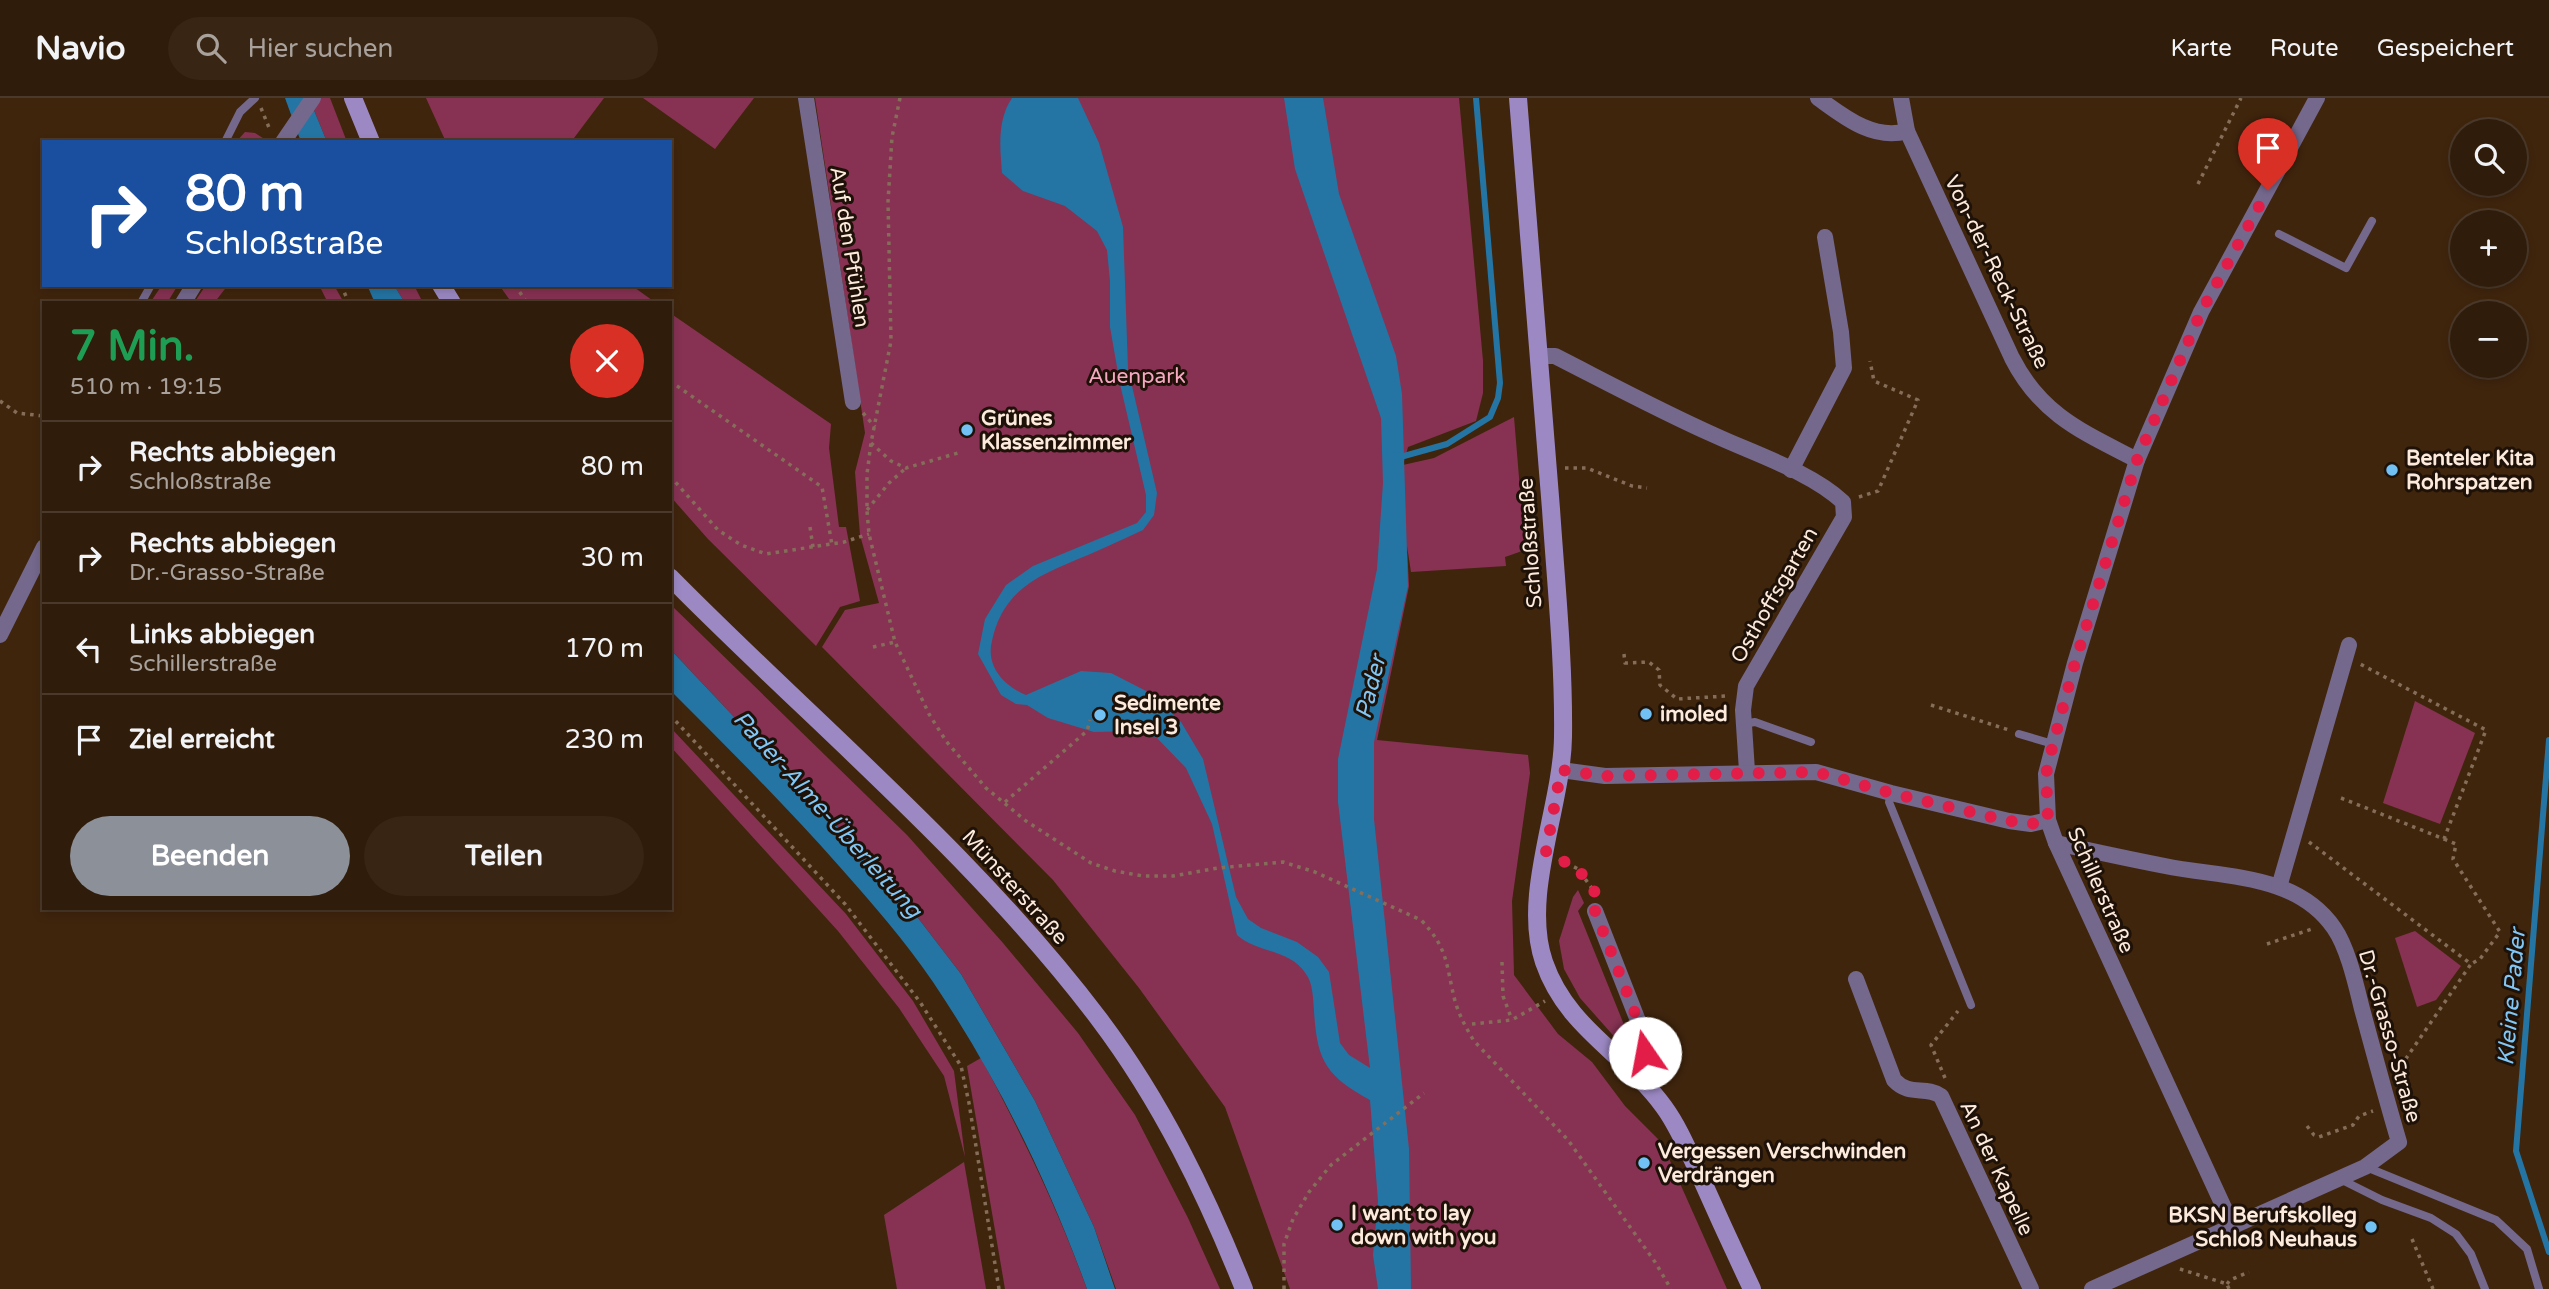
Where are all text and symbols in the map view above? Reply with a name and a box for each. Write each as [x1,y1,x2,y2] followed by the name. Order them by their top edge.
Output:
[168,17,658,80] search box
[35,29,126,68] text: Navio
[192,29,230,67] icon: search
[248,33,393,64] text: Hier suchen
[2170,34,2232,63] text: Karte
[2270,34,2339,63] text: Route
[2377,34,2514,63] text: Gespeichert
[2238,118,2298,190] pin
[2450,119,2527,378] map controls
[2450,119,2527,196] button: search
[2249,129,2287,167] icon: arrive
[185,165,304,224] text: 80 m
[824,165,875,329] street label: Auf den Pfühlen
[70,168,161,259] icon: right
[1939,171,2054,373] street label: Von-der-Reck-Straße
[2450,210,2527,287] button: +
[185,225,383,263] text: Schloßstraße
[2450,301,2527,378] button: −
[70,321,194,372] text: 7 Min.
[570,324,644,398] button: close
[1088,364,1186,389] park label: Auenpark
[70,373,222,401] text: 510 m · 19:15
[981,406,1132,455] place label: Grünes Klassenzimmer
[959,422,975,438] marker: Grünes Klassenzimmer
[129,437,336,468] text: Rechts abbiegen
[2406,446,2534,495] place label: Benteler Kita Rohrspatzen
[70,448,108,486] icon: right
[581,451,644,482] text: 80 m
[2384,462,2400,478] marker: Benteler Kita Rohrspatzen
[129,468,272,496] text: Schloßstraße
[1513,477,1548,609] street label: Schloßstraße
[1726,523,1823,667] street label: Osthoffsgarten
[129,528,336,559] text: Rechts abbiegen
[70,539,108,577] icon: right
[581,542,644,573] text: 30 m
[129,559,325,587] text: Dr.-Grasso-Straße
[129,619,315,650] text: Links abbiegen
[70,630,108,668] icon: left
[564,633,644,664] text: 170 m
[129,650,277,678] text: Schillerstraße
[1350,650,1393,722] water label: Pader
[1114,691,1221,740] place label: Sedimente Insel 3
[1660,702,1728,727] place label: imoled
[727,705,929,925] water label: Pader-Alme-Überleitung
[1638,706,1654,722] marker: imoled
[1092,707,1108,723] marker: Sedimente Insel 3
[70,721,108,759] icon: arrive
[129,724,275,755] text: Ziel erreicht
[564,724,644,755] text: 230 m
[70,816,350,896] button: Beenden
[364,816,644,896] button: Teilen
[2062,823,2139,957] street label: Schillerstraße
[957,825,1073,950] street label: Münsterstraße
[2492,924,2532,1067] water label: Kleine Pader
[2353,947,2426,1126] street label: Dr.-Grasso-Straße
[1608,1016,1682,1090] position arrow
[1954,1097,2039,1240] street label: An der Kapelle
[1658,1139,1906,1188] place label: Vergessen Verschwinden Verdrängen
[1636,1155,1652,1171] marker: Vergessen Verschwinden Verdrängen
[1351,1201,1497,1250] place label: I want to lay down with you
[2168,1203,2357,1252] place label: BKSN Berufskolleg Schloß Neuhaus
[1329,1217,1345,1233] marker: I want to lay down with you
[2363,1219,2379,1235] marker: BKSN Berufskolleg Schloß Neuhaus

